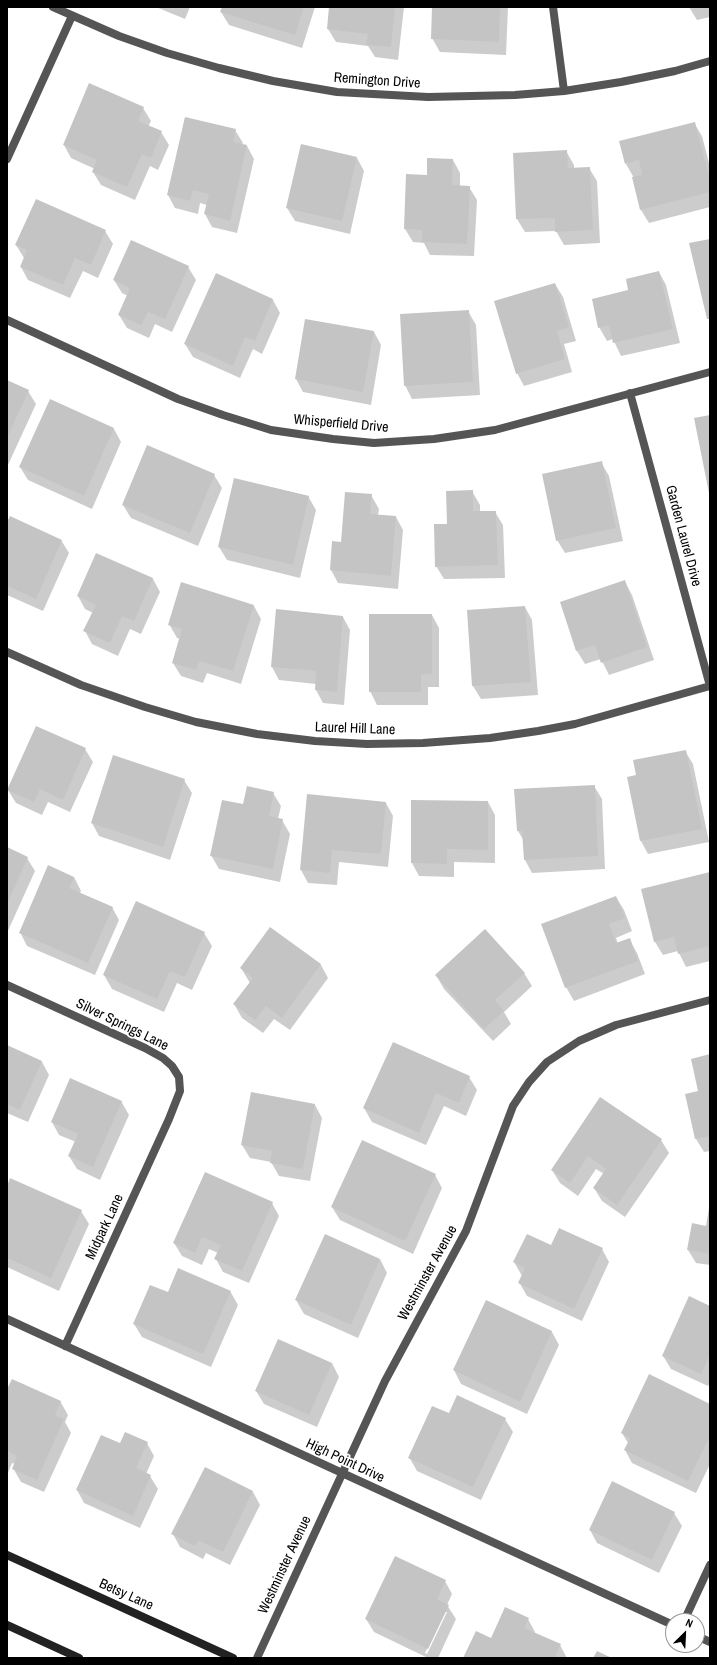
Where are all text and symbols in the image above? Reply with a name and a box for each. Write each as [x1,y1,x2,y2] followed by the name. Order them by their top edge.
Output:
[333,70,421,92] street label: Remington Drive
[293,411,389,437] street label: Whisperfield Drive
[661,484,705,588] street label: Garden Laurel Drive
[315,719,395,739] street label: Laurel Hill Lane
[73,995,171,1055] street label: Silver Springs Lane
[83,1192,127,1262] street label: Midpark Lane
[395,1223,461,1323] street label: Westminster Avenue
[303,1435,387,1487] street label: High Point Drive
[255,1513,315,1617] street label: Westminster Avenue
[96,1576,156,1614] street label: Betsy Lane
[665,1613,705,1653] north arrow
[684,1615,695,1631] text: N

